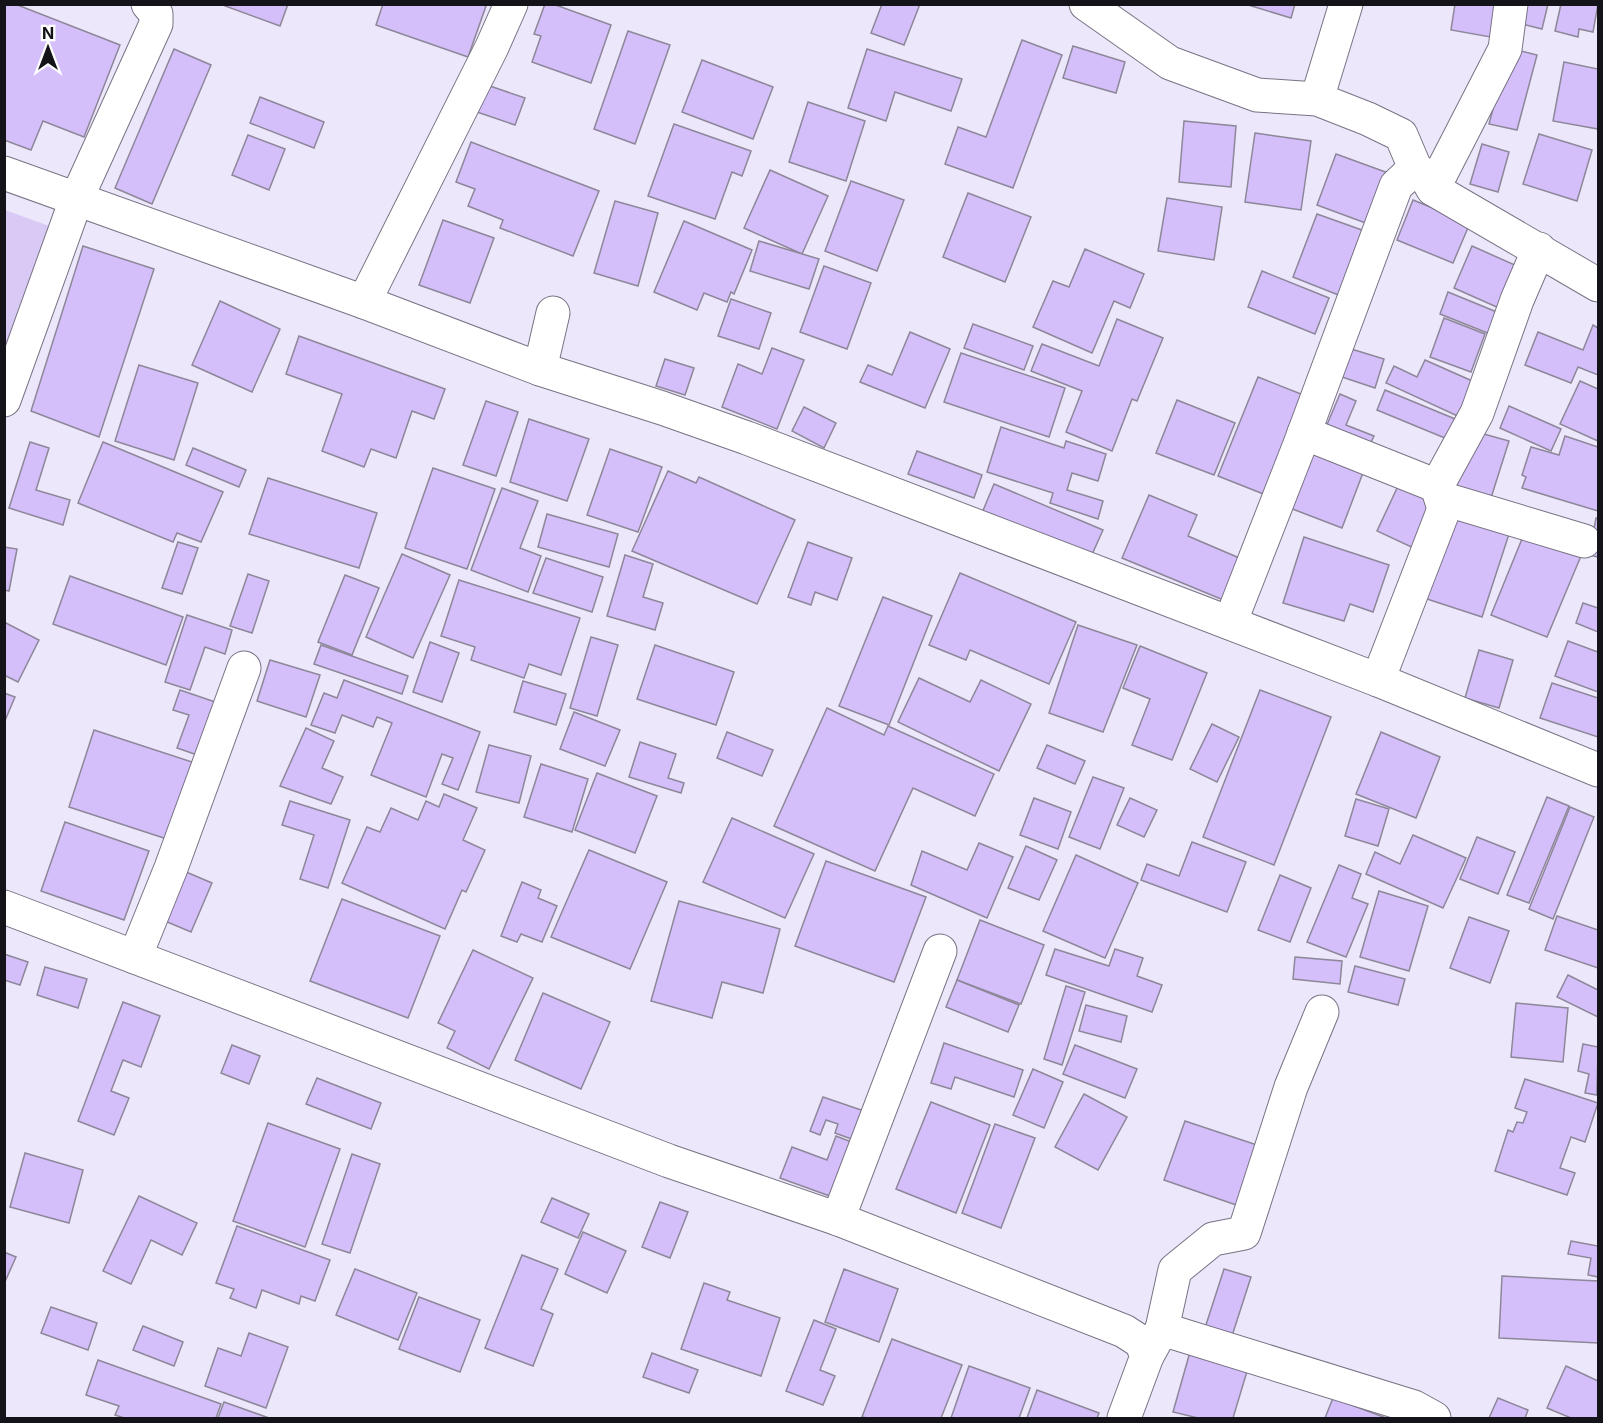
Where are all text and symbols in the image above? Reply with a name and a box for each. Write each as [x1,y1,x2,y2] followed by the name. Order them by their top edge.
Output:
[18,18,78,78] north arrow
[42,23,54,43] text: N

